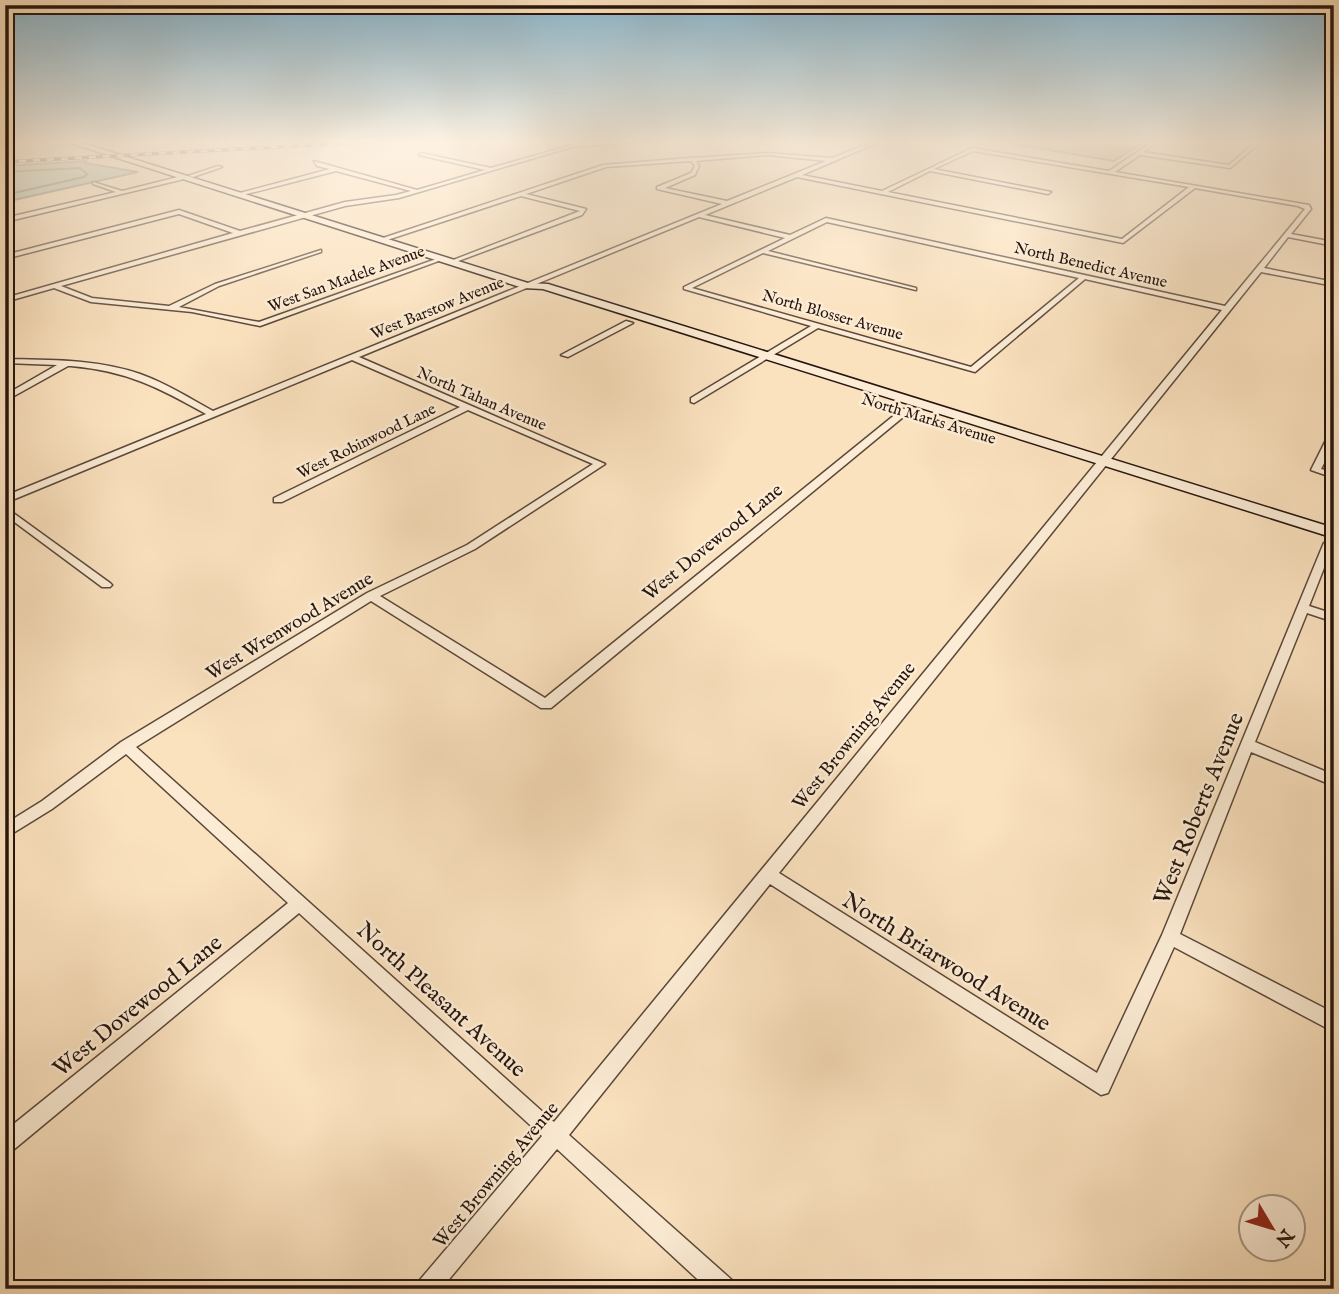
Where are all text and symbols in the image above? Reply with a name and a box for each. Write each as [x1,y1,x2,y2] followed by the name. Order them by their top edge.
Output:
[1012,239,1169,293] street label: North Benedict Avenue
[266,242,428,318] street label: West San Madele Avenue
[368,273,507,345] street label: West Barstow Avenue
[760,286,905,346] street label: North Blosser Avenue
[413,363,549,436] street label: North Tahan Avenue
[859,390,998,450] street label: North Marks Avenue
[294,399,440,484] street label: West Robinwood Lane
[638,479,788,606] street label: West Dovewood Lane
[202,567,378,686] street label: West Wrenwood Avenue
[788,657,922,815] street label: West Browning Avenue
[1148,708,1251,909] street label: West Roberts Avenue
[836,886,1056,1038] street label: North Briarwood Avenue
[350,916,532,1084] street label: North Pleasant Avenue
[47,929,229,1083] street label: West Dovewood Lane
[428,1097,565,1253] street label: West Browning Avenue
[1238,1192,1308,1262] north arrow
[1269,1223,1299,1252] text: N

